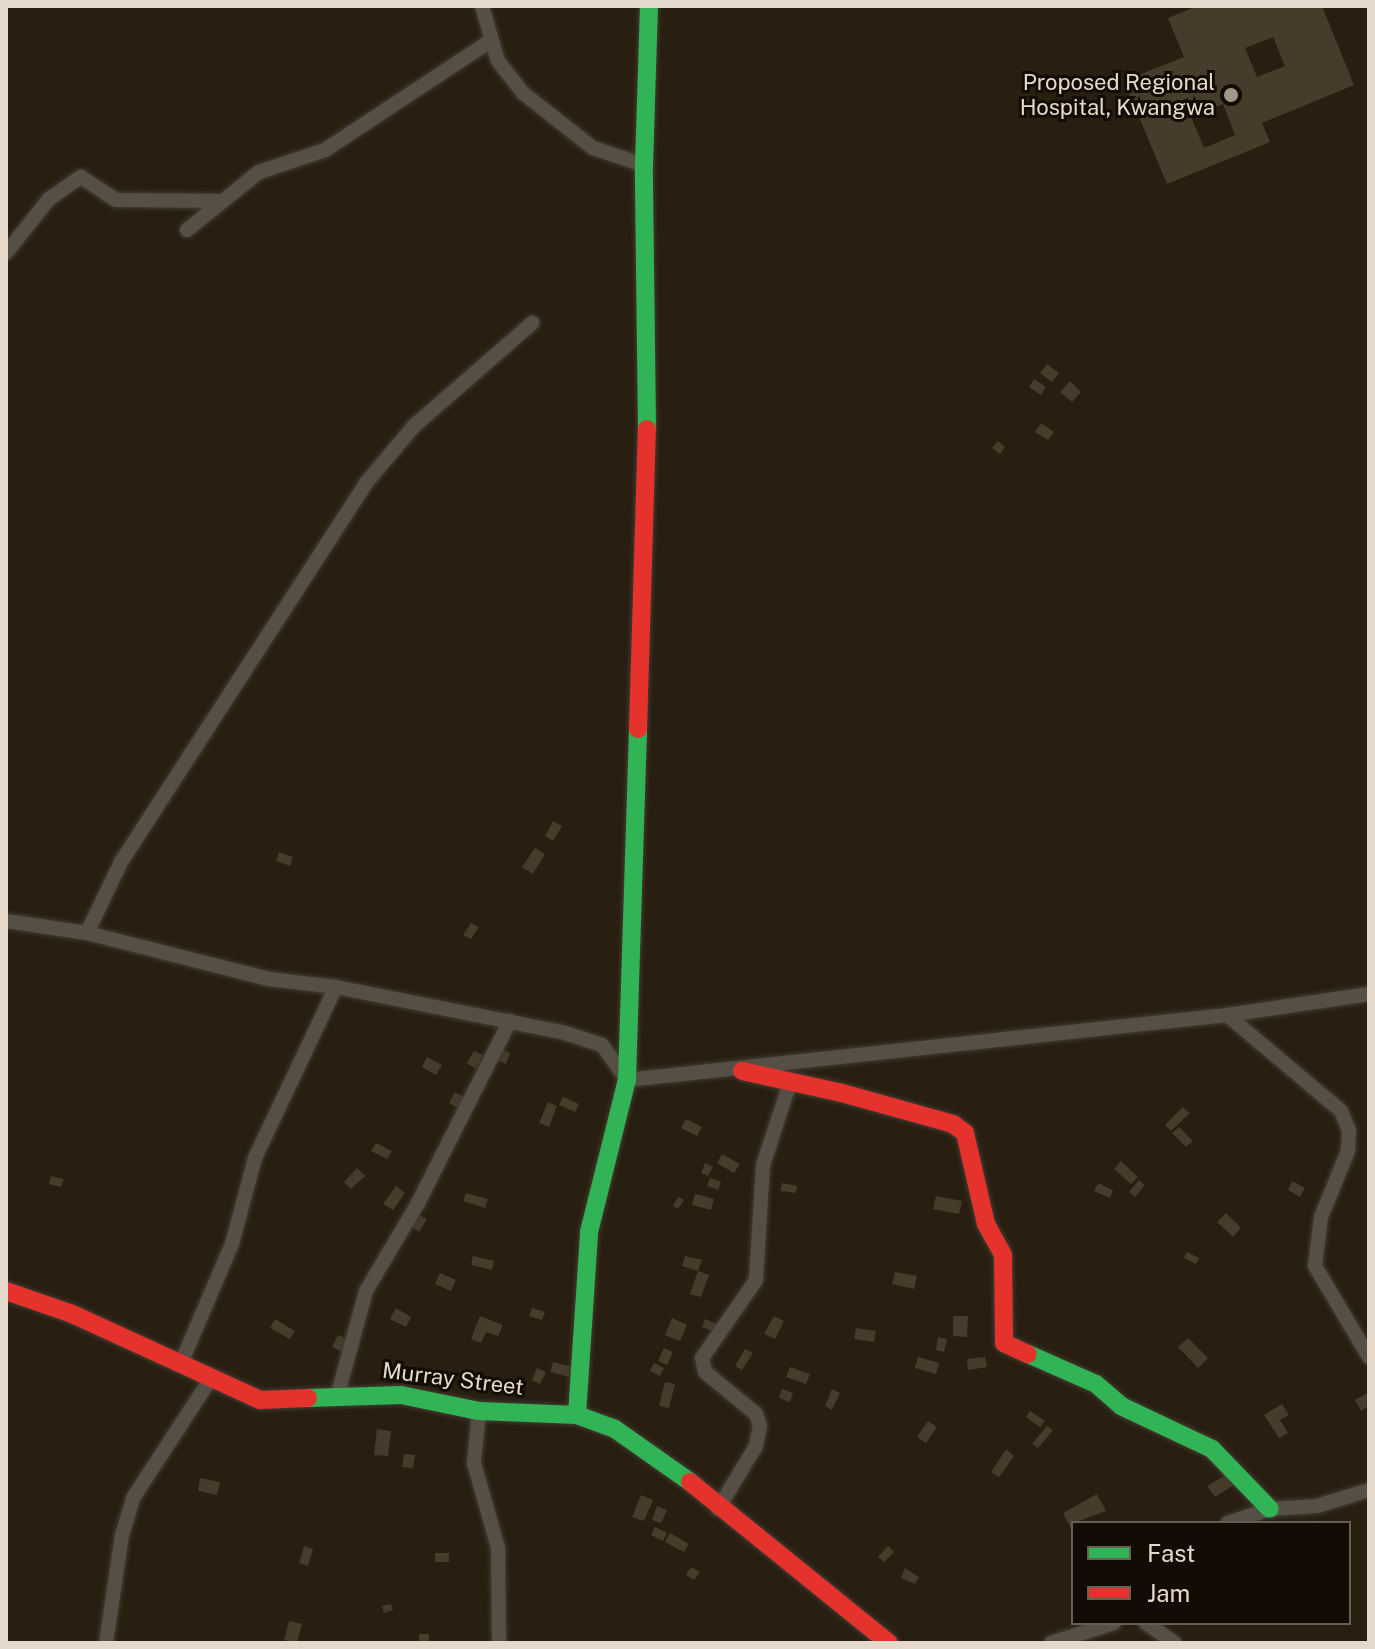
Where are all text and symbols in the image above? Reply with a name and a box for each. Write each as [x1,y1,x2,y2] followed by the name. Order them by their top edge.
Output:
[1020,69,1215,120] place label: Proposed Regional Hospital, Kwangwa
[1222,86,1240,104] marker: Proposed Regional Hospital, Kwangwa
[381,1357,525,1401] street label: Murray Street
[1071,1521,1351,1625] legend
[1147,1539,1195,1567] text: Fast
[1147,1579,1190,1607] text: Jam

